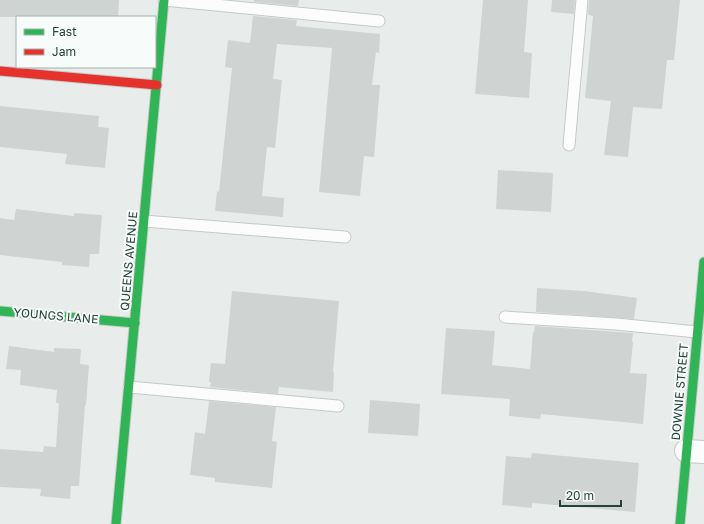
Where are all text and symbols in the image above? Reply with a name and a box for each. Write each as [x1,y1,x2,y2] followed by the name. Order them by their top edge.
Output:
[16,16,156,68] legend
[52,24,77,39] text: Fast
[52,44,76,59] text: Jam
[117,211,140,311] street label: QUEENS AVENUE
[13,304,99,327] street label: YOUNGS LANE
[668,342,691,441] street label: DOWNIE STREET
[560,482,621,508] scale bar
[566,488,594,503] text: 20 m

